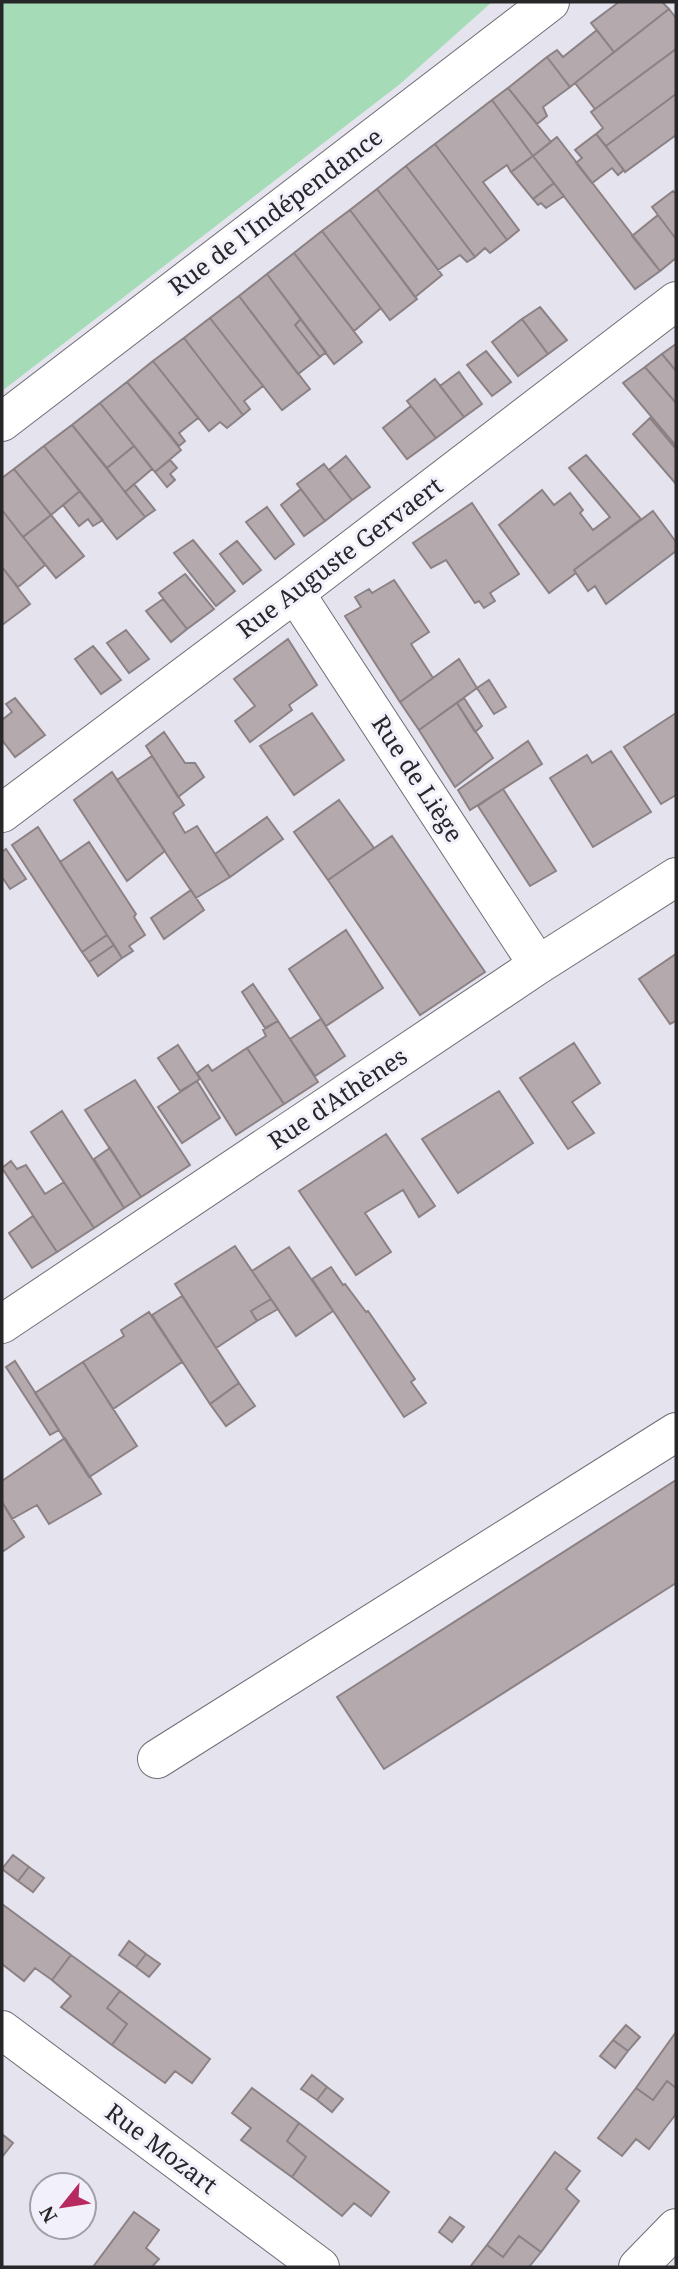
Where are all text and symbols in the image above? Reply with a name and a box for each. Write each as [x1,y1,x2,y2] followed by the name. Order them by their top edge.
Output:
[161,119,389,302] street label: Rue de l'Indépendance
[230,469,449,645] street label: Rue Auguste Gervaert
[365,708,472,848] street label: Rue de Liège
[261,1039,413,1156] street label: Rue d'Athènes
[99,2095,225,2201] street label: Rue Mozart
[28,2171,98,2241] north arrow
[33,2201,63,2227] text: N

